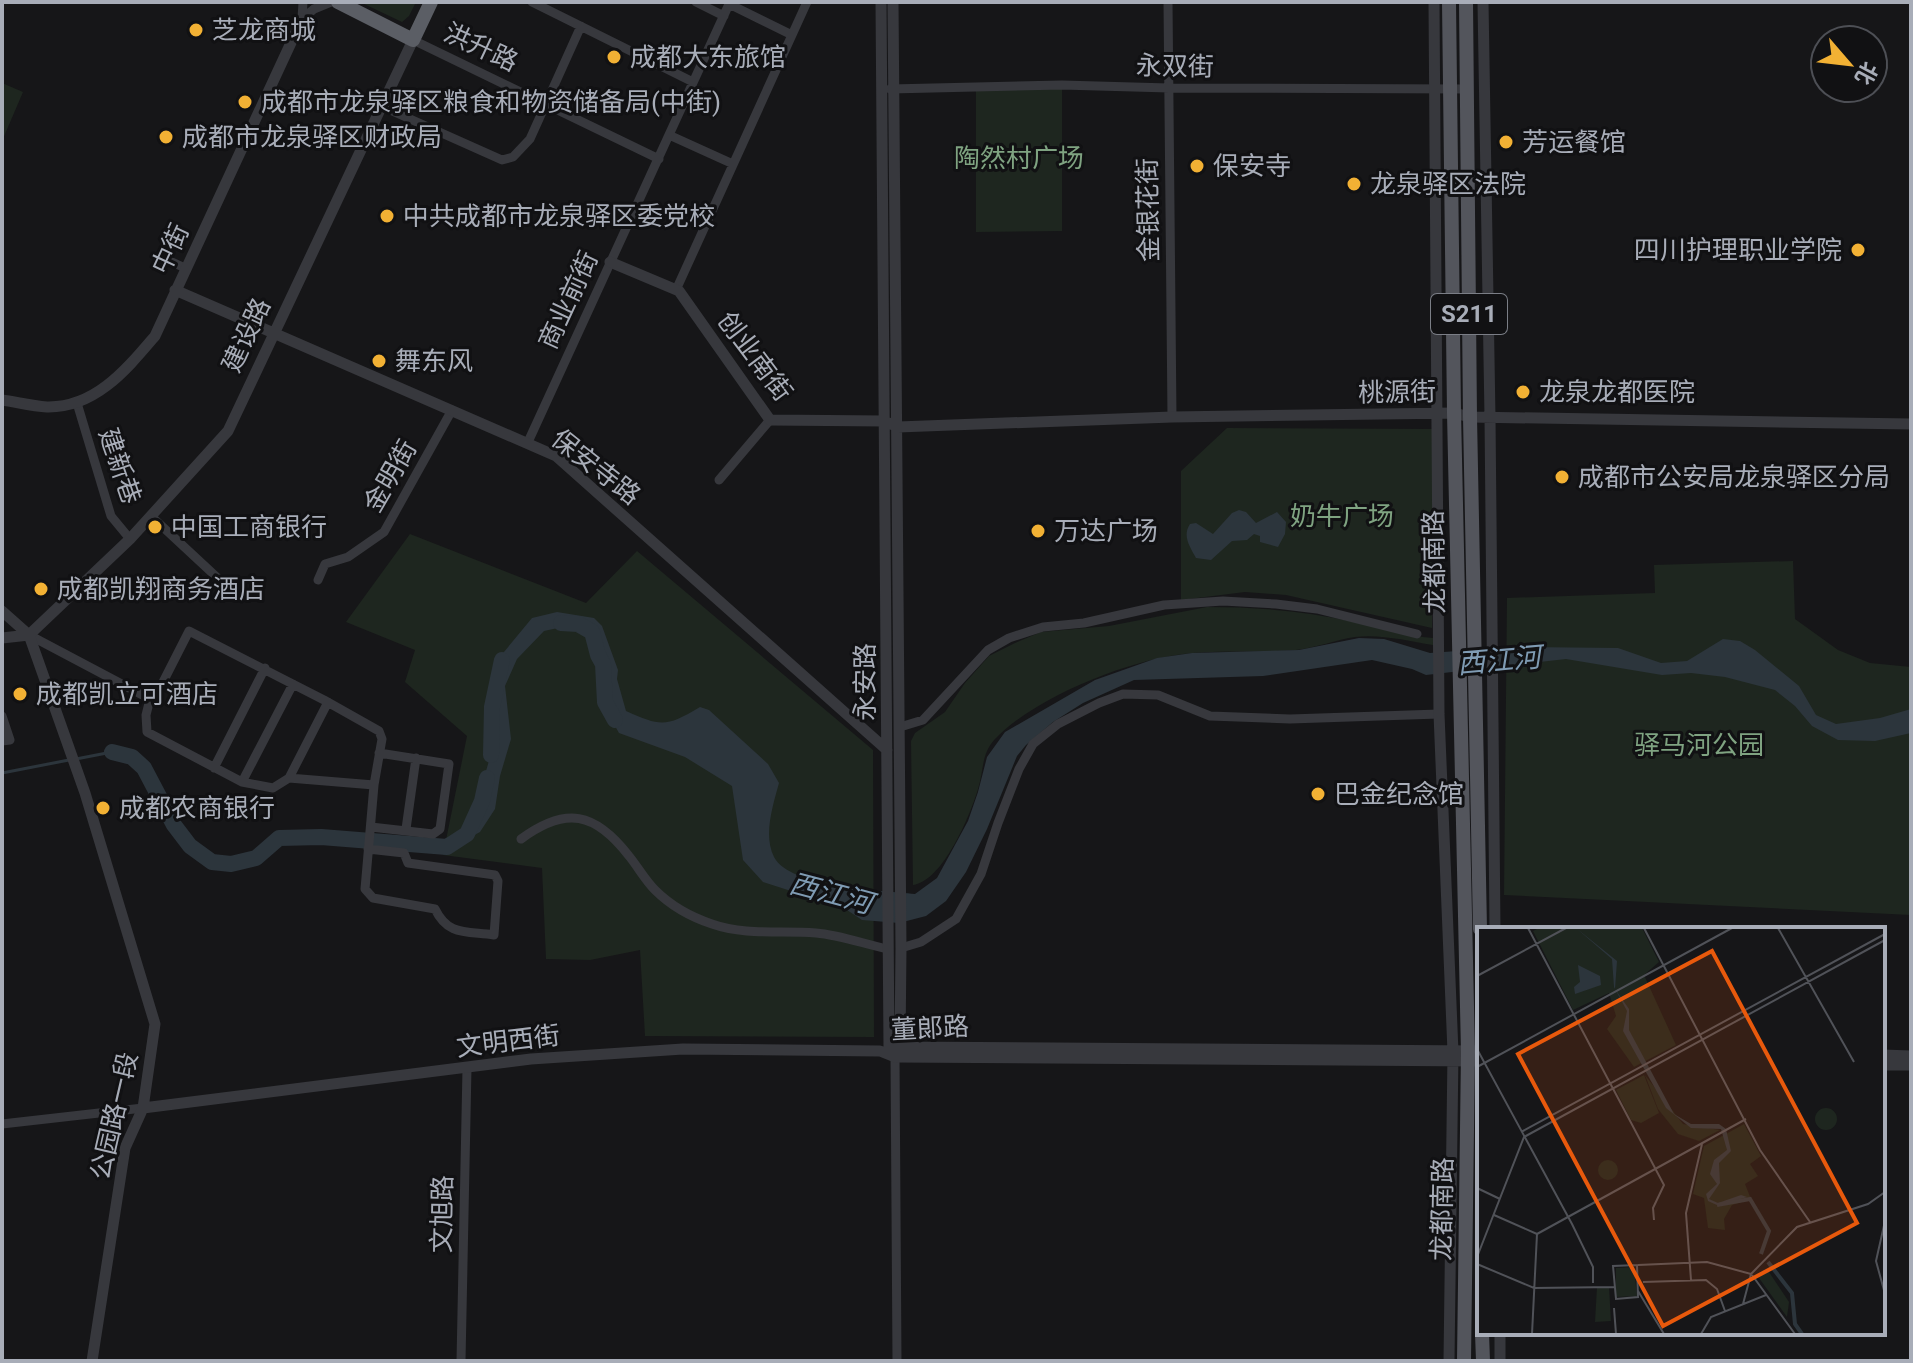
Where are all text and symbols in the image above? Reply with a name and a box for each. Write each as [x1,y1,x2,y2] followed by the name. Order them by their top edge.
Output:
[212,15,316,45] place label: 芝龙商城
[439,17,523,77] street label: 洪升路
[187,21,205,39] marker: 芝龙商城
[1809,24,1889,104] north arrow
[630,42,786,72] place label: 成都大东旅馆
[605,48,623,66] marker: 成都大东旅馆
[1136,50,1214,82] street label: 永双街
[1850,58,1882,89] text: 北
[261,87,721,117] place label: 成都市龙泉驿区粮食和物资储备局(中街)
[236,93,254,111] marker: 成都市龙泉驿区粮食和物资储备局(中街)
[182,122,442,152] place label: 成都市龙泉驿区财政局
[1522,127,1626,157] place label: 芳运餐馆
[157,128,175,146] marker: 成都市龙泉驿区财政局
[1497,133,1515,151] marker: 芳运餐馆
[954,143,1084,173] park label: 陶然村广场
[1213,151,1291,181] place label: 保安寺
[1188,157,1206,175] marker: 保安寺
[1132,158,1164,262] street label: 金银花街
[1370,169,1526,199] place label: 龙泉驿区法院
[1345,175,1363,193] marker: 龙泉驿区法院
[403,201,715,231] place label: 中共成都市龙泉驿区委党校
[378,207,396,225] marker: 中共成都市龙泉驿区委党校
[145,219,195,279] street label: 中街
[1634,235,1842,265] place label: 四川护理职业学院
[1849,241,1867,259] marker: 四川护理职业学院
[532,247,604,353] street label: 商业前街
[216,293,276,377] street label: 建设路
[1431,294,1507,334] road number: S211
[712,305,798,407] street label: 创业南街
[395,346,473,376] place label: 舞东风
[370,352,388,370] marker: 舞东风
[1358,376,1436,408] street label: 桃源街
[1539,377,1695,407] place label: 龙泉龙都医院
[1514,383,1532,401] marker: 龙泉龙都医院
[546,423,646,511] street label: 保安寺路
[93,424,147,508] street label: 建新巷
[358,435,422,517] street label: 金明街
[1578,462,1890,492] place label: 成都市公安局龙泉驿区分局
[1553,468,1571,486] marker: 成都市公安局龙泉驿区分局
[1290,501,1394,531] park label: 奶牛广场
[1418,510,1450,614] street label: 龙都南路
[171,512,327,542] place label: 中国工商银行
[1054,516,1158,546] place label: 万达广场
[146,518,164,536] marker: 中国工商银行
[1029,522,1047,540] marker: 万达广场
[57,574,265,604] place label: 成都凯翔商务酒店
[32,580,50,598] marker: 成都凯翔商务酒店
[1456,640,1547,681] water label: 西江河
[850,643,880,721] street label: 永安路
[36,679,218,709] place label: 成都凯立可酒店
[11,685,29,703] marker: 成都凯立可酒店
[1634,730,1764,760] park label: 驿马河公园
[1334,779,1464,809] place label: 巴金纪念馆
[1309,785,1327,803] marker: 巴金纪念馆
[119,793,275,823] place label: 成都农商银行
[94,799,112,817] marker: 成都农商银行
[786,867,881,922] water label: 西江河
[1477,927,1885,1335] inset map
[890,1011,970,1045] street label: 董郞路
[455,1020,561,1062] street label: 文明西街
[85,1049,143,1183] street label: 公园路一段
[1426,1157,1458,1261] street label: 龙都南路
[426,1175,458,1253] street label: 文旭路

